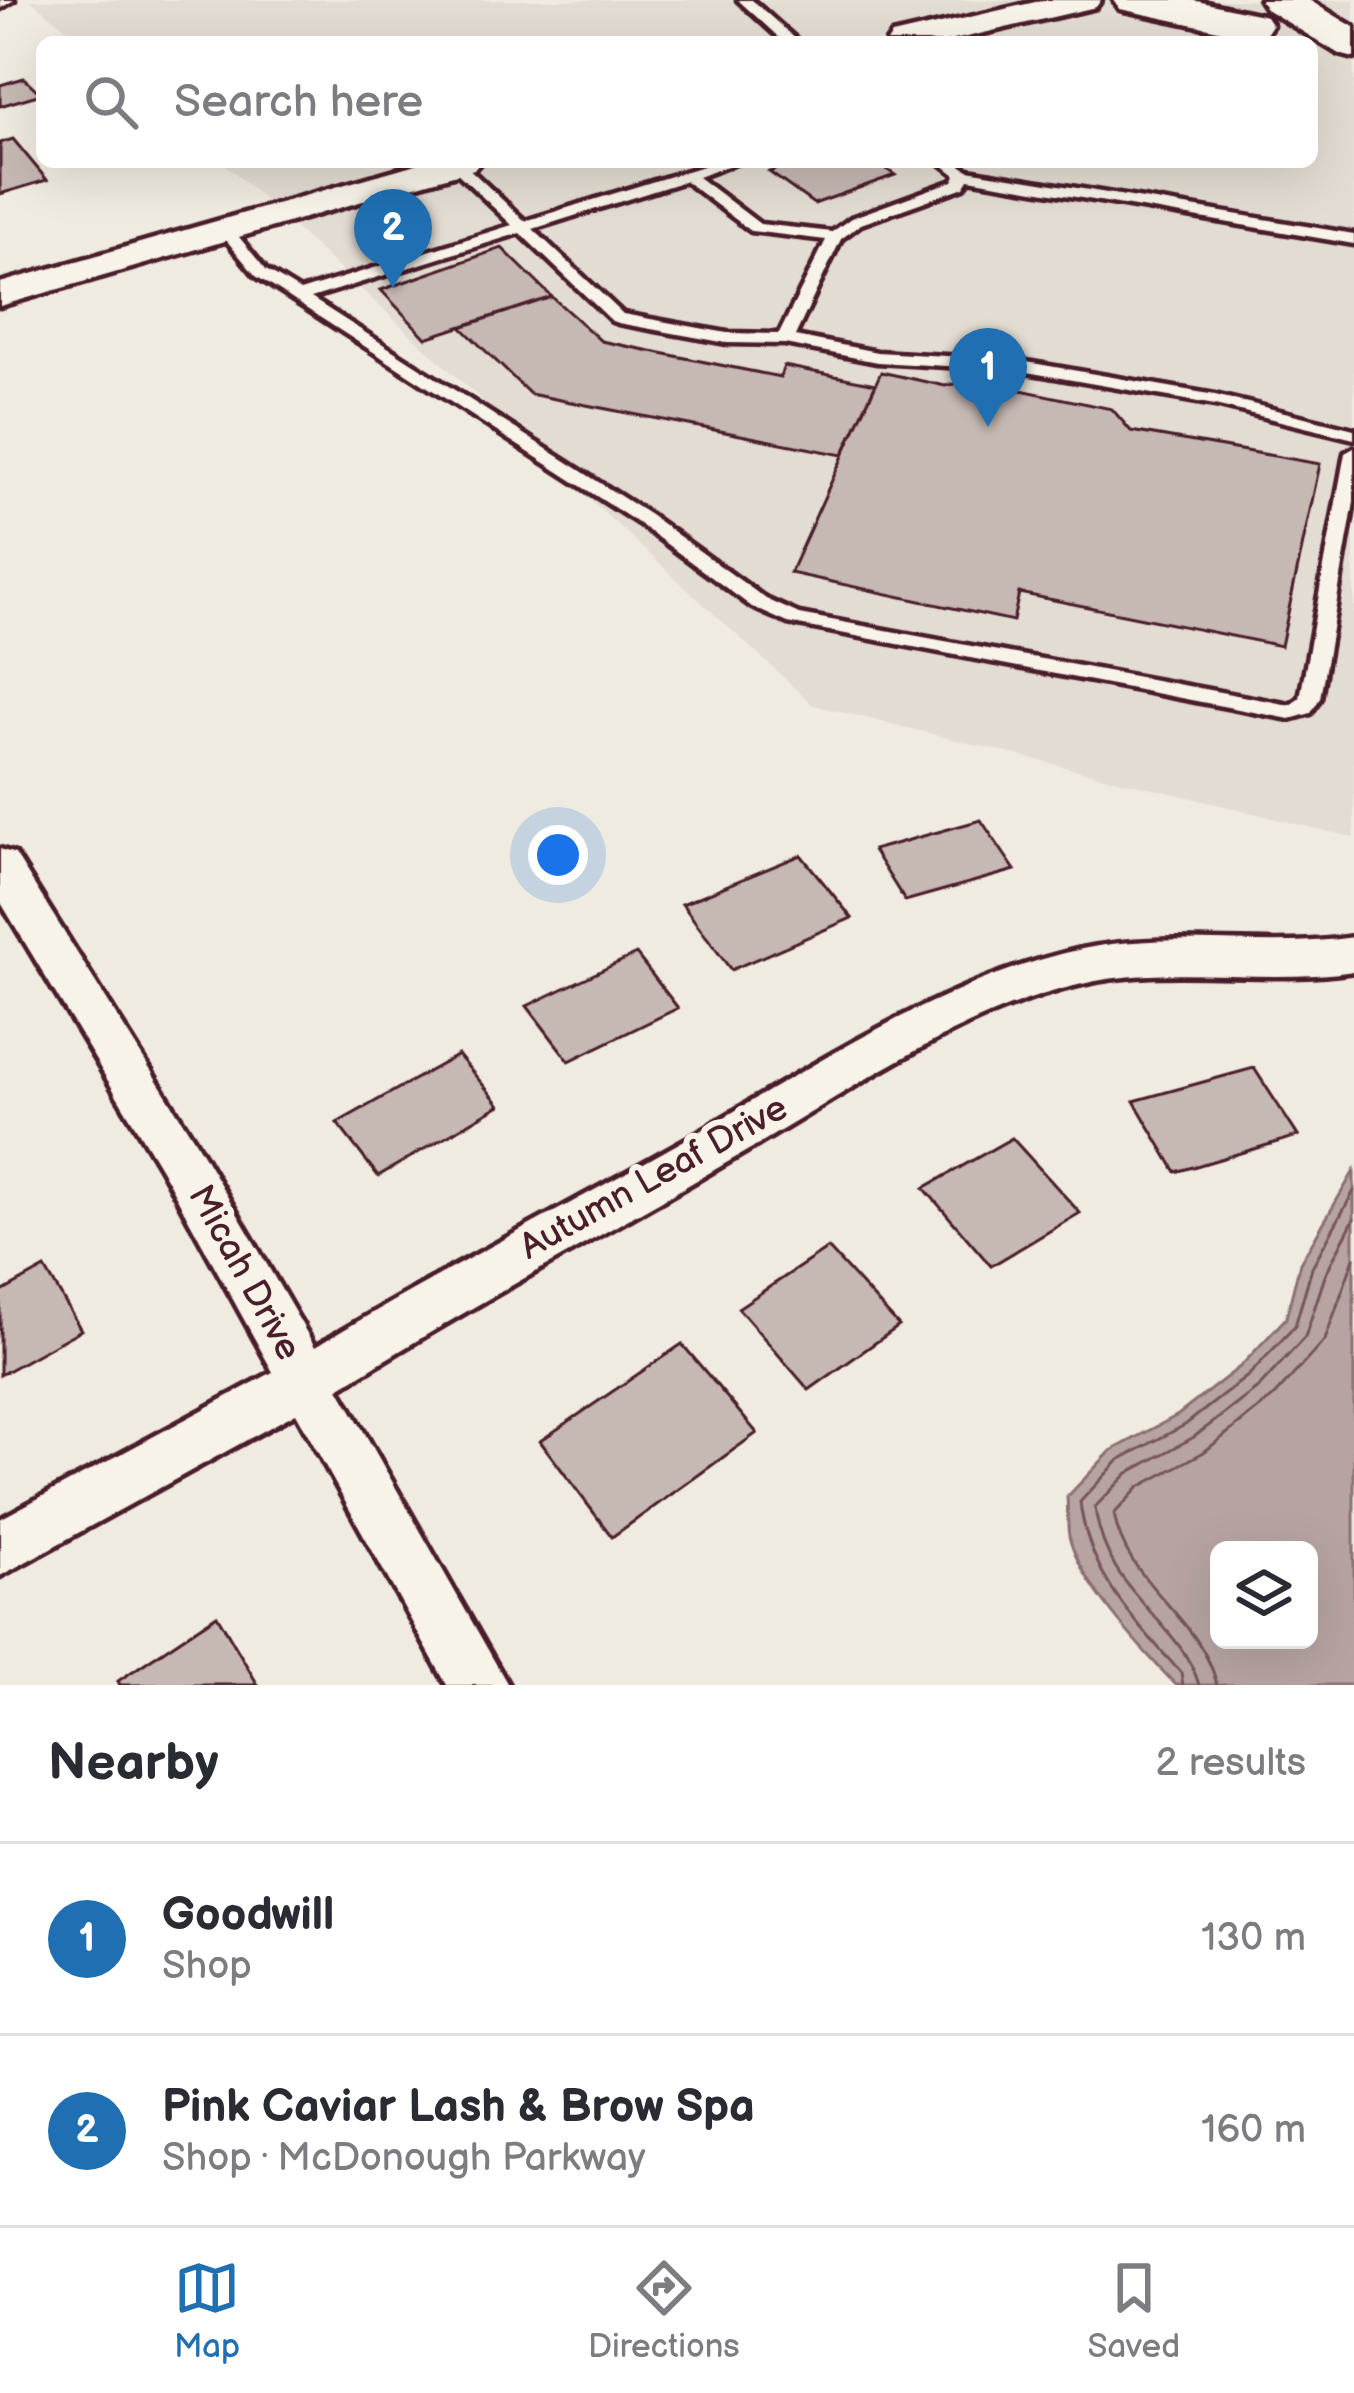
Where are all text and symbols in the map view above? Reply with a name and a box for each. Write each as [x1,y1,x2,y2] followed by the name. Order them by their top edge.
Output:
[36,36,1318,168] search box
[78,69,144,135] icon: search
[174,75,423,130] text: Search here
[354,189,432,288] pin: 2
[949,328,1027,427] pin: 1
[528,825,588,885] your location
[513,1087,795,1269] street label: Autumn Leaf Drive
[178,1178,310,1368] street label: Micah Drive
[1210,1541,1318,1649] map controls
[1210,1541,1318,1649] button: layers
[48,1733,219,1794] text: Nearby
[1155,1740,1306,1787] text: 2 results
[162,1888,334,1943] text: Goodwill
[79,1915,95,1962] text: 1
[1201,1915,1306,1962] text: 130 m
[162,1943,252,1990] text: Shop
[162,2080,755,2135] text: Pink Caviar Lash & Brow Spa
[75,2107,99,2154] text: 2
[1201,2107,1306,2154] text: 160 m
[162,2135,646,2182] text: Shop · McDonough Parkway
[174,2255,240,2367] tab: Map
[588,2255,740,2367] tab: Directions
[1087,2255,1180,2367] tab: Saved

